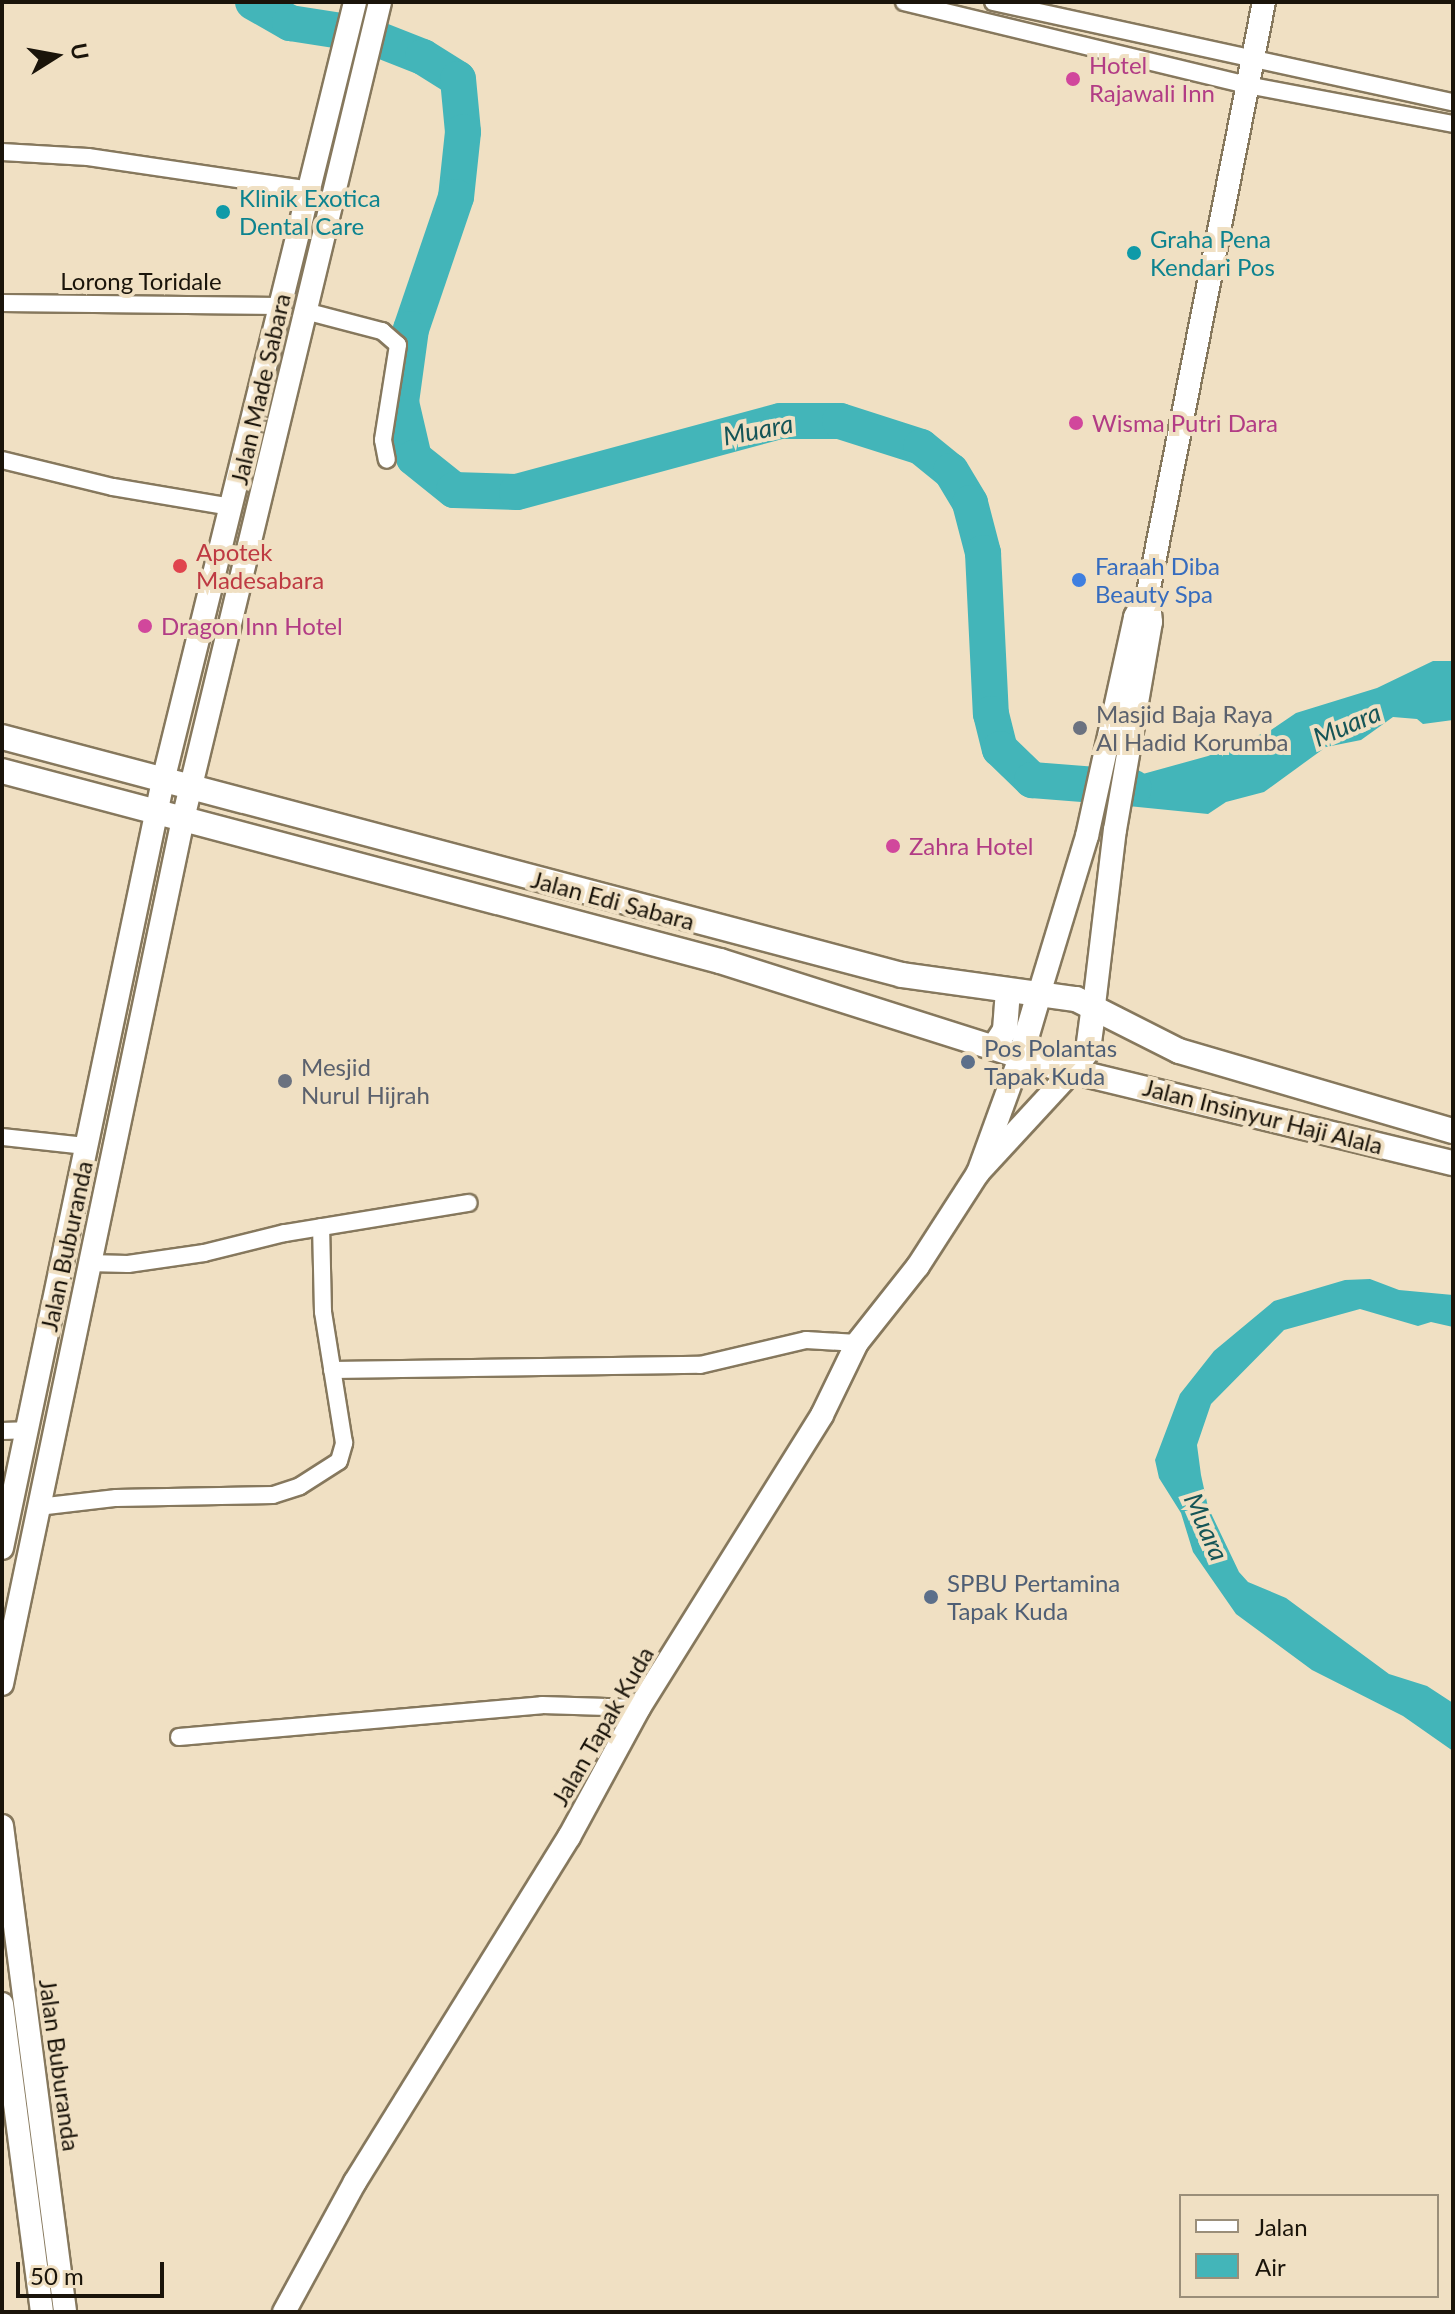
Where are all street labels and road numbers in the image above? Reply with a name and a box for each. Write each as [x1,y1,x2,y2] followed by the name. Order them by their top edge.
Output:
[60,267,222,295] street label: Lorong Toridale
[224,291,296,487] street label: Jalan Made Sabara
[528,864,698,936] street label: Jalan Edi Sabara
[1139,1072,1387,1160] street label: Jalan Insinyur Haji Alala
[34,1158,98,1334] street label: Jalan Buburanda
[545,1641,659,1811] street label: Jalan Tapak Kuda
[34,1977,86,2153] street label: Jalan Buburanda

